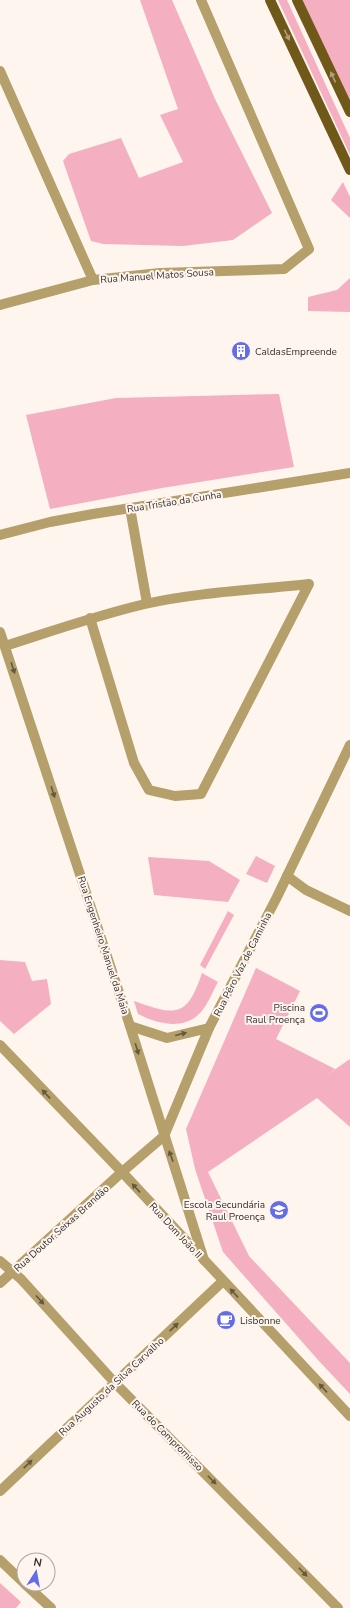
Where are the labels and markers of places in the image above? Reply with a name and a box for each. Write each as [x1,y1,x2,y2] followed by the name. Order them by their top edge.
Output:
[230,340,252,362] building icon: CaldasEmpreende
[255,345,337,359] place label: CaldasEmpreende
[246,1001,305,1027] place label: Piscina Raul Proença
[308,1002,330,1024] sports icon: Piscina Raul Proença
[184,1198,265,1224] place label: Escola Secundária Raul Proença
[268,1199,290,1221] school or university icon: Escola Secundária Raul Proença
[215,1309,237,1331] cafe icon: Lisbonne
[240,1314,281,1328] place label: Lisbonne

